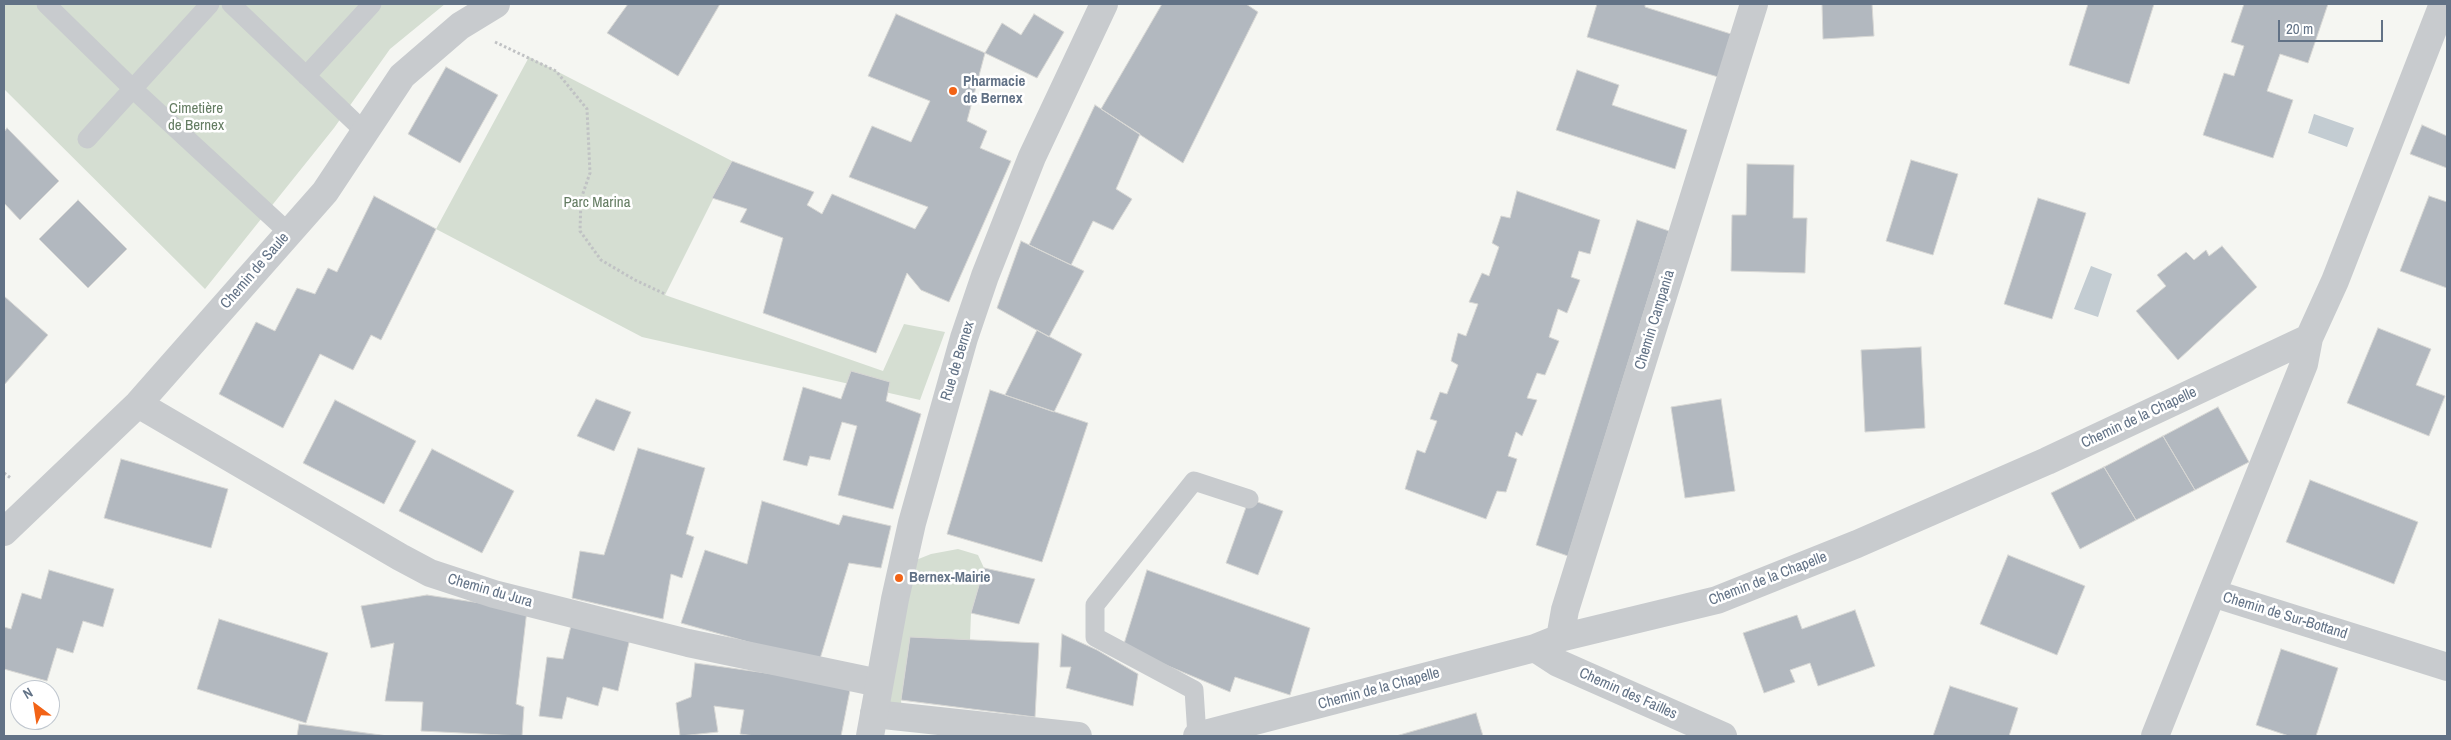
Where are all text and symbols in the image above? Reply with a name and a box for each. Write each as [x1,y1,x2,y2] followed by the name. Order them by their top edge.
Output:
[2281,10,2386,42] scale bar
[2286,18,2313,39] text: 20 m
[963,73,1025,108] place label: Pharmacie de Bernex
[947,85,959,97] marker: Pharmacie de Bernex
[168,100,224,135] park label: Cimetière de Bernex
[564,194,630,212] park label: Parc Marina
[217,229,293,313] street label: Chemin de Saule
[1631,268,1679,372] street label: Chemin Campania
[937,319,979,403] street label: Rue de Bernex
[2079,383,2199,453] street label: Chemin de la Chapelle
[1706,548,1830,610] street label: Chemin de la Chapelle
[909,569,990,587] place label: Bernex-Mairie
[445,570,535,612] street label: Chemin du Jura
[893,572,905,584] marker: Bernex-Mairie
[2221,589,2349,643] street label: Chemin de Sur-Bottand
[1316,664,1442,714] street label: Chemin de la Chapelle
[1576,664,1680,724] street label: Chemin des Failles
[10,680,60,730] north arrow
[20,683,36,703] text: N

